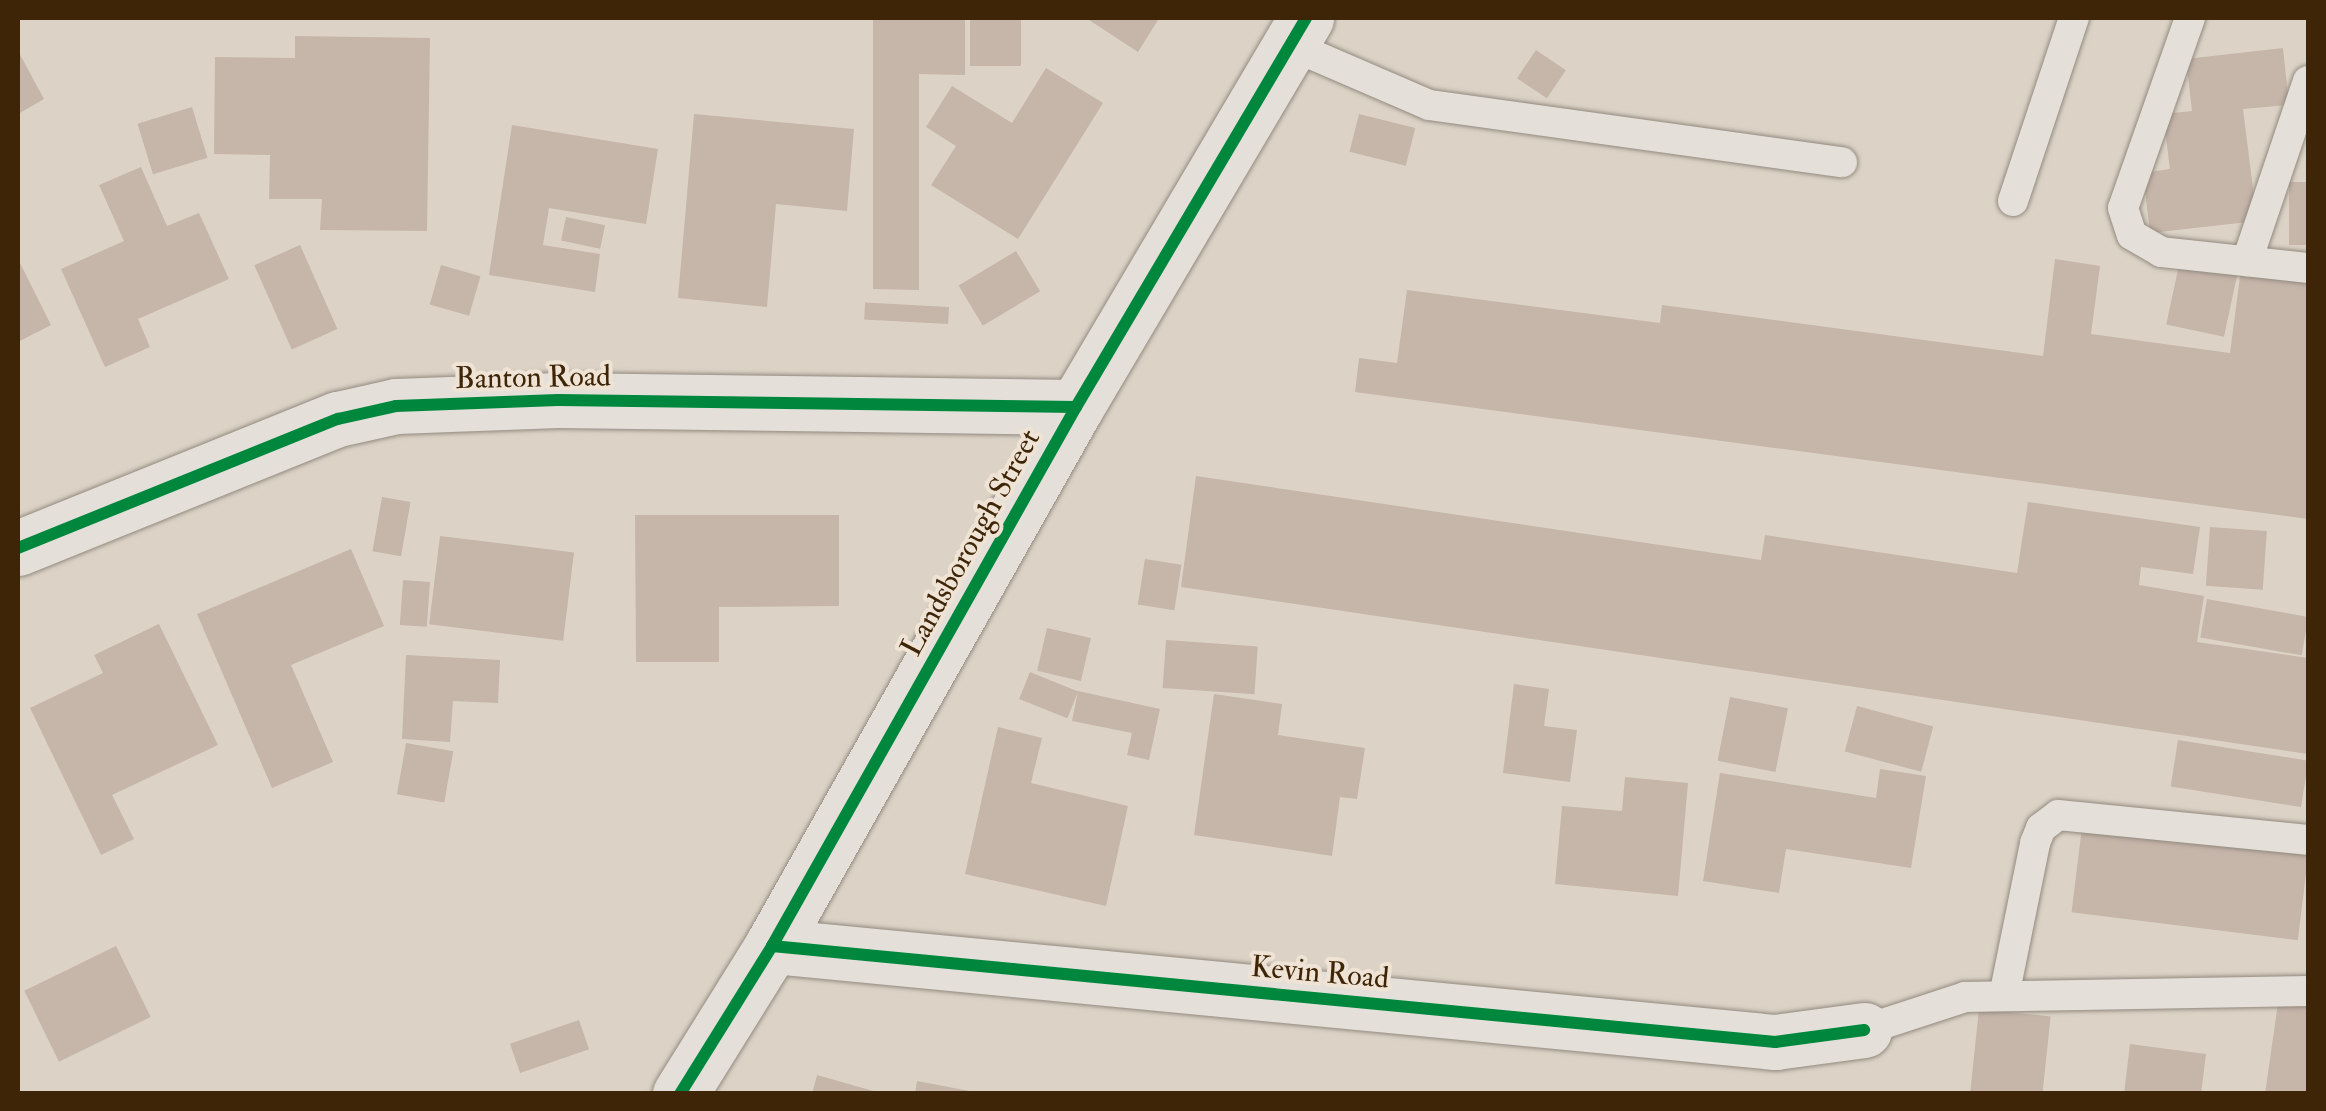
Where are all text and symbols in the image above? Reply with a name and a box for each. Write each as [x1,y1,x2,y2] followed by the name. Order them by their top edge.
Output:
[455,359,611,397] street label: Banton Road
[894,423,1048,663] street label: Landsborough Street
[1249,949,1391,997] street label: Kevin Road

